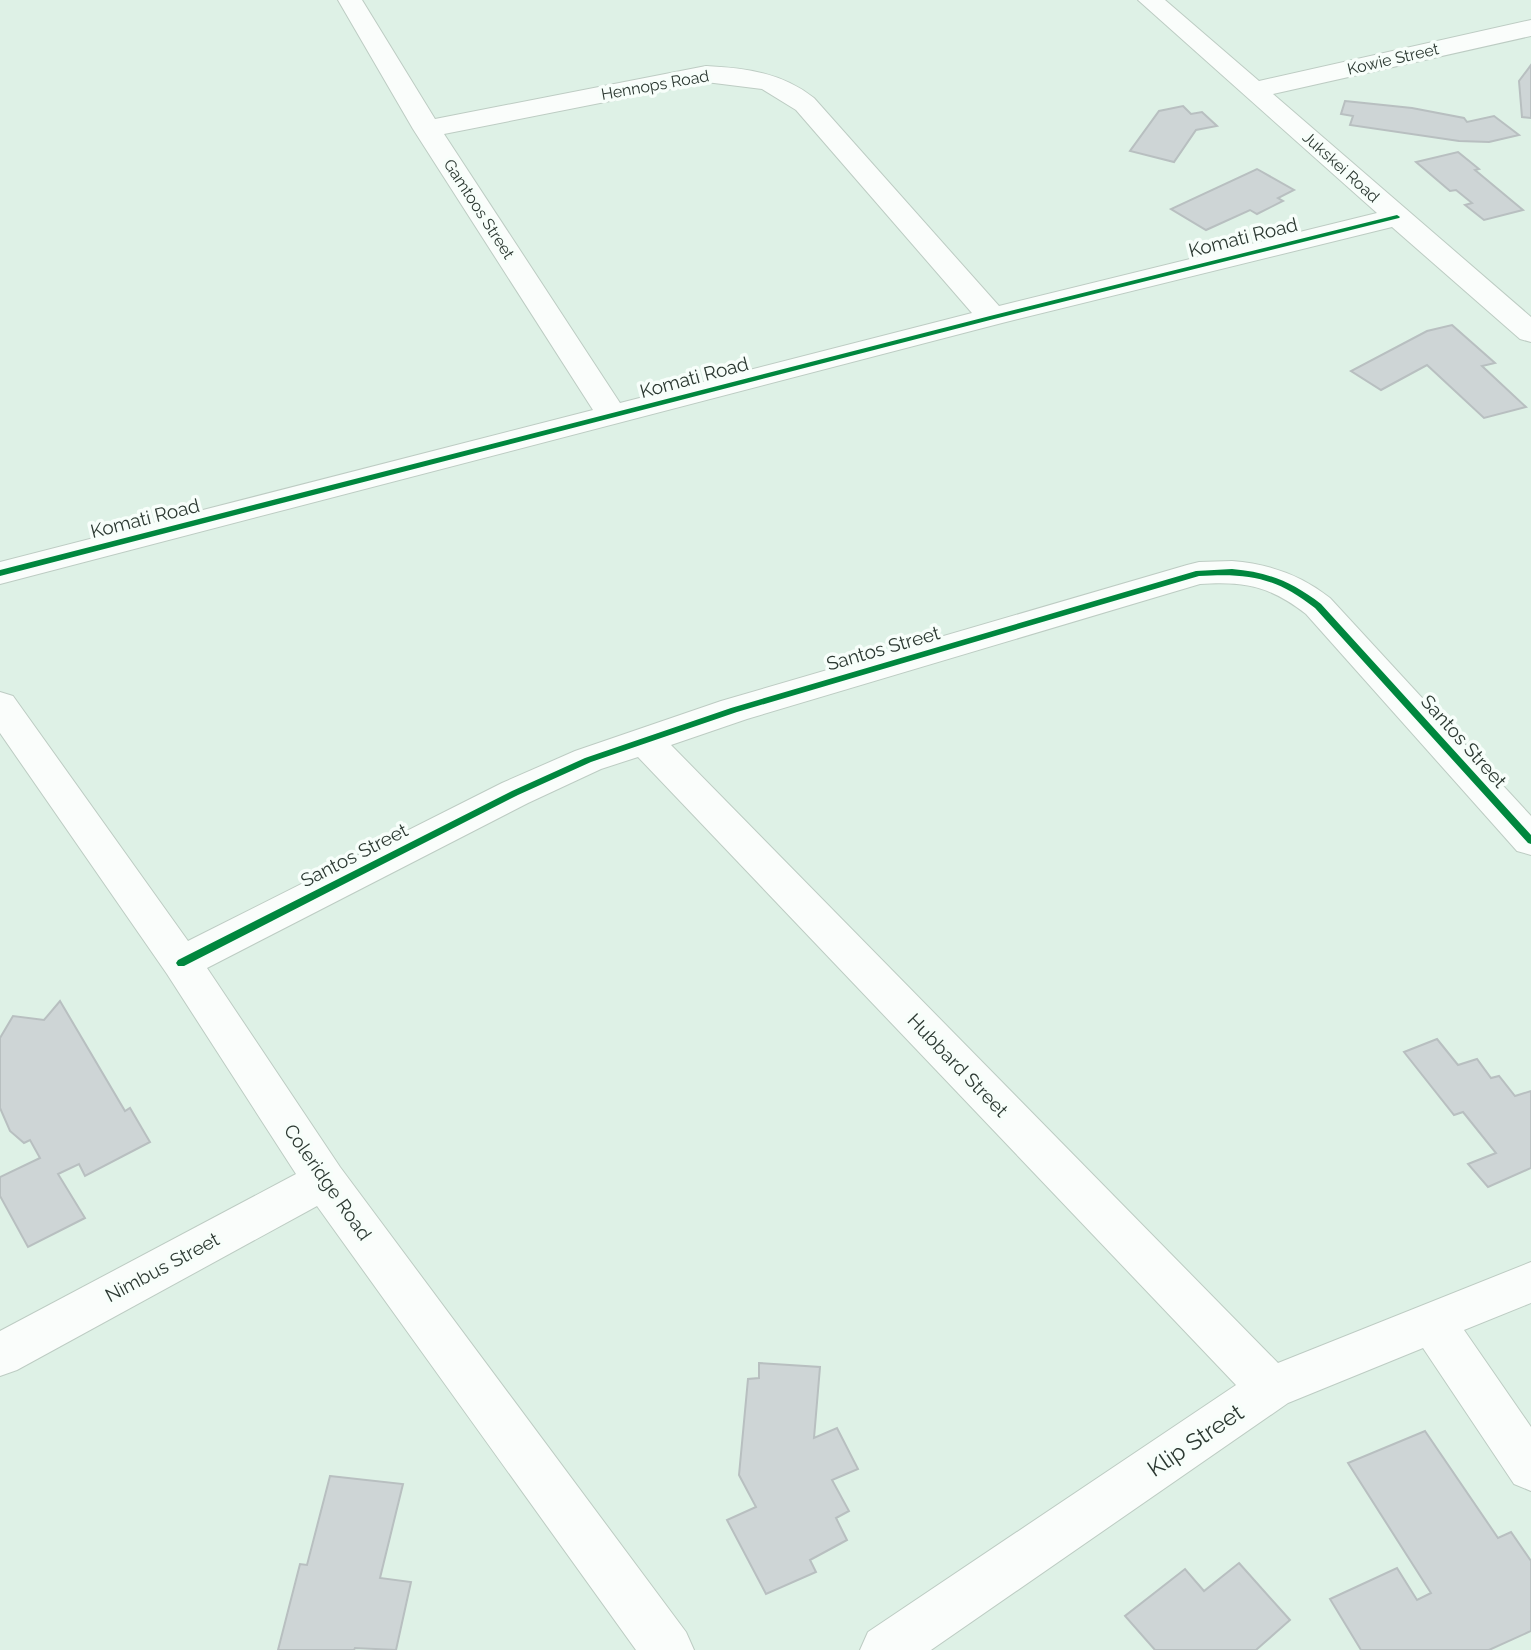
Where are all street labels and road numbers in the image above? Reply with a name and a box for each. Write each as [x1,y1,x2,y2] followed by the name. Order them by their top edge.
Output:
[1345,39,1441,79] street label: Kowie Street
[600,66,711,104] street label: Hennops Road
[1299,128,1383,206] street label: Jukskei Road
[440,156,519,263] street label: Gamtoos Street
[1186,213,1300,261] street label: Komati Road
[637,352,751,402] street label: Komati Road
[88,494,202,542] street label: Komati Road
[824,621,943,675] street label: Santos Street
[1417,690,1512,792] street label: Santos Street
[297,818,412,891] street label: Santos Street
[903,1009,1013,1122] street label: Hubbard Street
[280,1120,376,1244] street label: Coleridge Road
[101,1227,223,1306] street label: Nimbus Street
[1142,1398,1248,1482] street label: Klip Street

